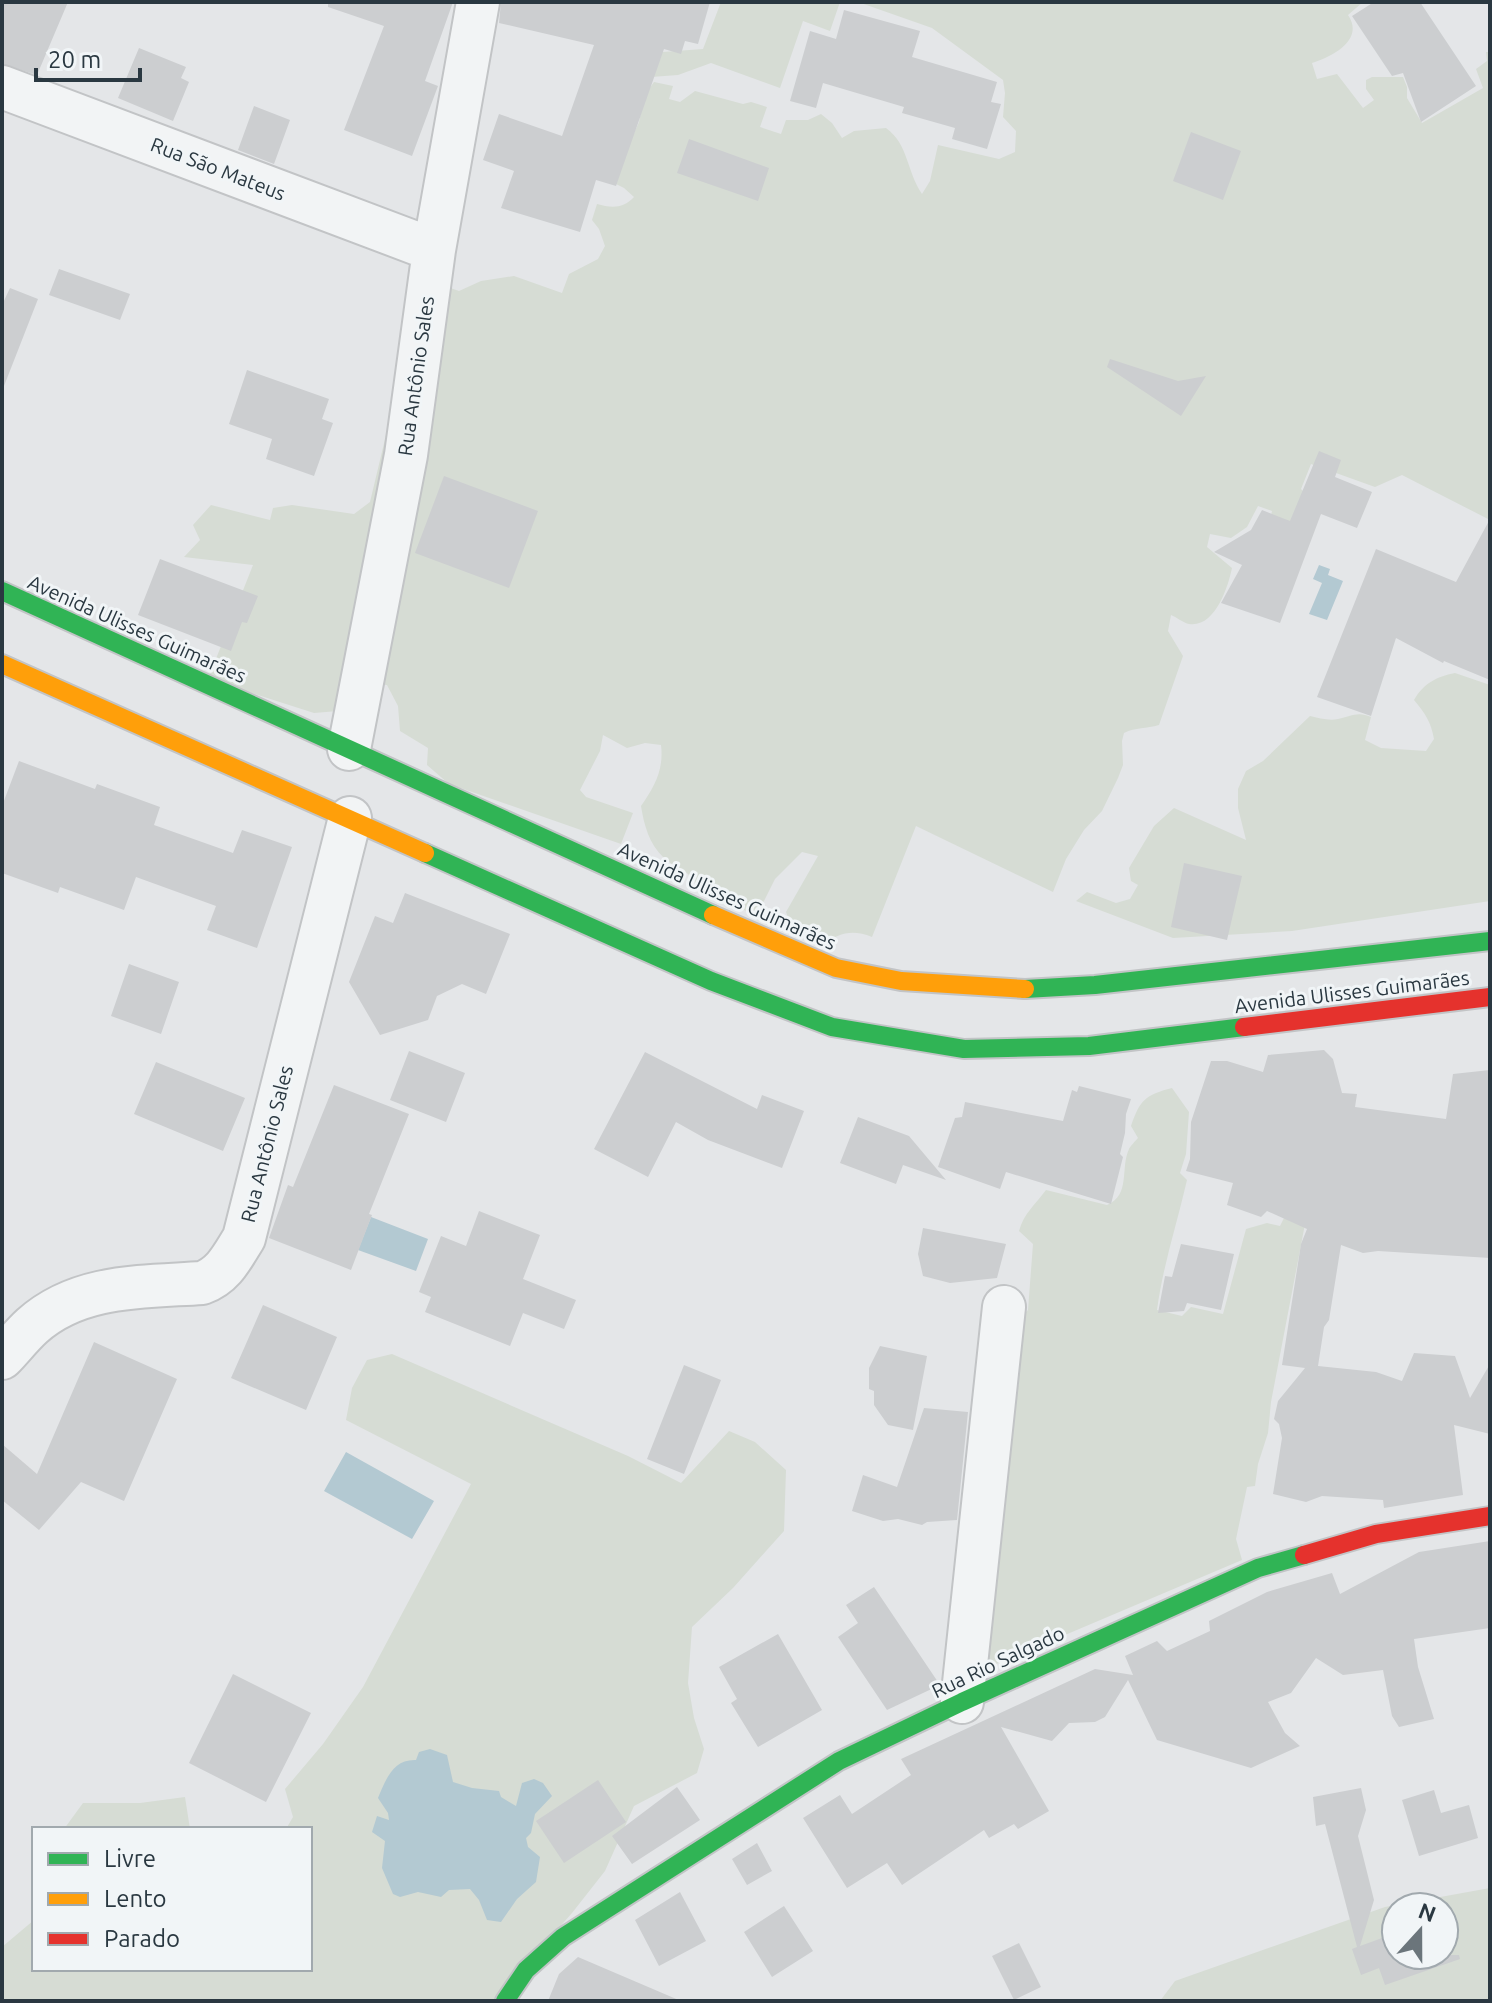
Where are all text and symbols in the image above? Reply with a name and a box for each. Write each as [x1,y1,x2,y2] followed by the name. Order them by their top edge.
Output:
[36,32,140,82] scale bar
[48,46,101,73] text: 20 m
[148,132,289,205] street label: Rua São Mateus
[393,295,438,457] street label: Rua Antônio Sales
[25,570,250,687] street label: Avenida Ulisses Guimarães
[615,837,840,954] street label: Avenida Ulisses Guimarães
[1233,966,1471,1017] street label: Avenida Ulisses Guimarães
[236,1063,297,1225] street label: Rua Antônio Sales
[928,1621,1068,1702] street label: Rua Rio Salgado
[32,1827,312,1971] legend
[104,1845,156,1872] text: Livre
[104,1885,167,1912] text: Lento
[1380,1891,1460,1971] north arrow
[1415,1897,1439,1926] text: N
[104,1925,180,1952] text: Parado

